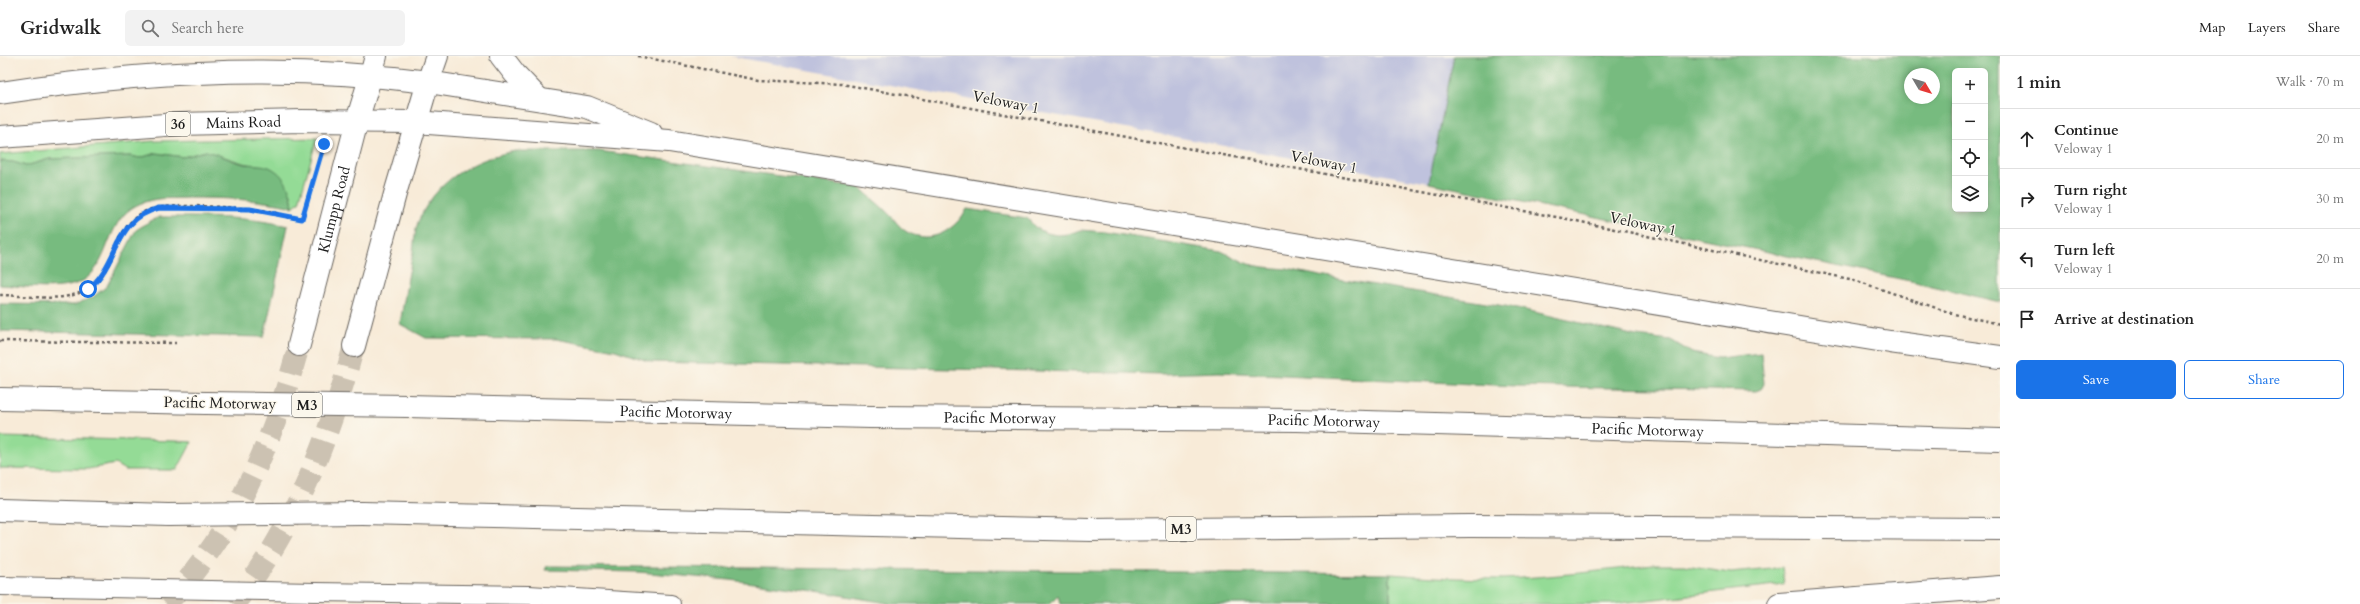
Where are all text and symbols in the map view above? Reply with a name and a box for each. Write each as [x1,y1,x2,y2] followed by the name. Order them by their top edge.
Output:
[125,10,405,46] search box
[20,15,101,41] text: Gridwalk
[139,17,161,39] icon: search
[171,18,244,38] text: Search here
[2199,18,2226,37] text: Map
[2248,18,2286,37] text: Layers
[2308,18,2340,37] text: Share
[1904,68,1940,104] north arrow
[1952,68,1988,212] map controls
[1952,68,1988,104] button: +
[2016,71,2061,94] text: 1 min
[2276,73,2344,91] text: Walk · 70 m
[971,86,1041,118] street label: Veloway 1
[1952,104,1988,140] button: −
[166,112,190,136] road number: 36
[206,112,281,133] street label: Mains Road
[2054,120,2119,140] text: Continue
[2016,128,2038,150] icon: ahead
[2316,130,2344,148] text: 20 m
[315,135,333,153] route end
[1952,140,1988,176] button: locate
[2054,140,2113,158] text: Veloway 1
[1289,146,1359,178] street label: Veloway 1
[313,164,355,255] street label: Klumpp Road
[1952,176,1988,212] button: layers
[2054,180,2127,200] text: Turn right
[2016,188,2038,210] icon: right
[2316,190,2344,208] text: 30 m
[2054,200,2113,218] text: Veloway 1
[1608,207,1678,241] street label: Veloway 1
[2054,240,2115,260] text: Turn left
[2016,248,2038,270] icon: left
[2316,250,2344,268] text: 20 m
[2054,260,2113,278] text: Veloway 1
[79,280,97,298] route start
[2016,308,2038,330] icon: arrive
[2054,309,2194,329] text: Arrive at destination
[2016,360,2176,399] button: Save
[2184,360,2344,399] button: Share
[163,392,277,414] street label: Pacific Motorway
[292,393,322,417] road number: M3
[619,401,733,424] street label: Pacific Motorway
[943,408,1056,428] street label: Pacific Motorway
[1267,410,1381,432] street label: Pacific Motorway
[1591,418,1704,442] street label: Pacific Motorway
[1166,517,1196,541] road number: M3

